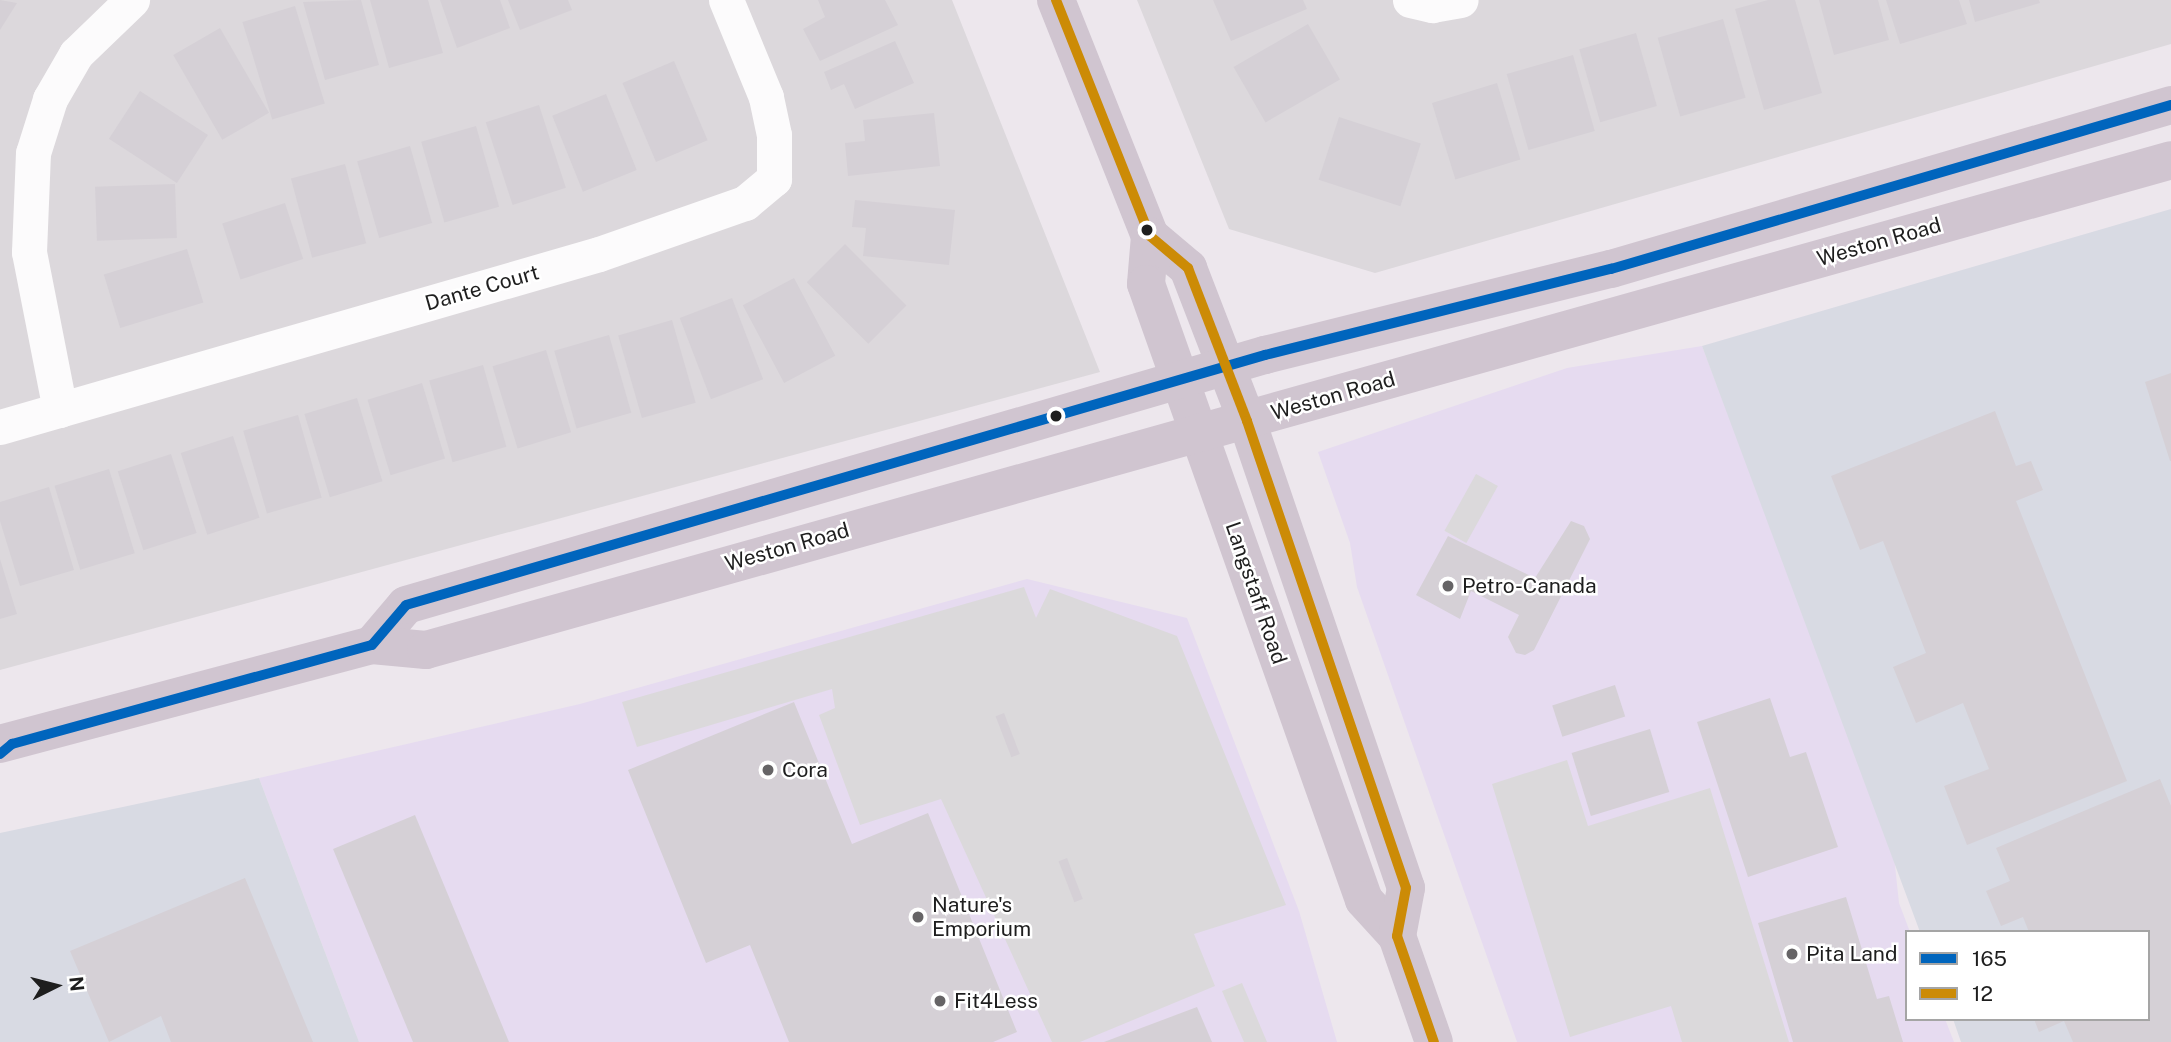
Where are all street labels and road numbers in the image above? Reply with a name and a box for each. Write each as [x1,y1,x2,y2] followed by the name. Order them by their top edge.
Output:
[1814,212,1944,272] street label: Weston Road
[422,260,542,316] street label: Dante Court
[1268,366,1398,426] street label: Weston Road
[722,517,852,577] street label: Weston Road
[1220,518,1292,668] street label: Langstaff Road

